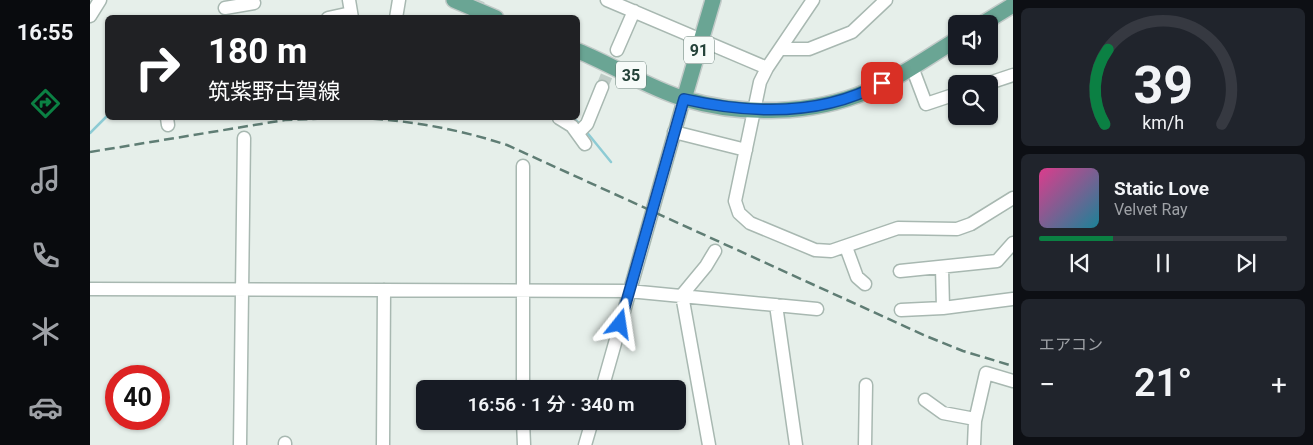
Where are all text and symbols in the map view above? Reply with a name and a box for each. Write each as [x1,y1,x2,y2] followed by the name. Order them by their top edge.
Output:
[948,15,998,125] map controls
[948,15,998,65] button: sound
[17,20,73,45] text: 16:55
[208,31,307,72] text: 180 m
[125,35,190,100] icon: right
[684,36,714,64] road number: 91
[1133,55,1193,116] text: 39
[616,62,646,88] road number: 35
[861,62,903,104] pin
[868,69,896,97] icon: arrive
[948,75,998,125] button: search
[208,79,340,104] text: 筑紫野古賀線
[28,86,63,121] icon: directions
[1142,112,1184,133] text: km/h
[28,162,63,197] icon: music
[1114,177,1209,200] text: Static Love
[1114,200,1188,219] text: Velvet Ray
[28,238,63,273] icon: phone
[1066,249,1094,277] icon: previous
[1149,249,1177,277] icon: pause
[1232,249,1260,277] icon: next
[593,297,645,349] position arrow
[28,314,63,349] icon: climate
[1039,335,1103,354] text: エアコン
[1134,361,1192,405] text: 21°
[105,365,170,430] speed limit sign: 40
[1039,368,1055,401] text: −
[1271,368,1287,401] text: +
[28,390,63,425] icon: car
[468,393,634,416] text: 16:56 · 1 分 · 340 m

